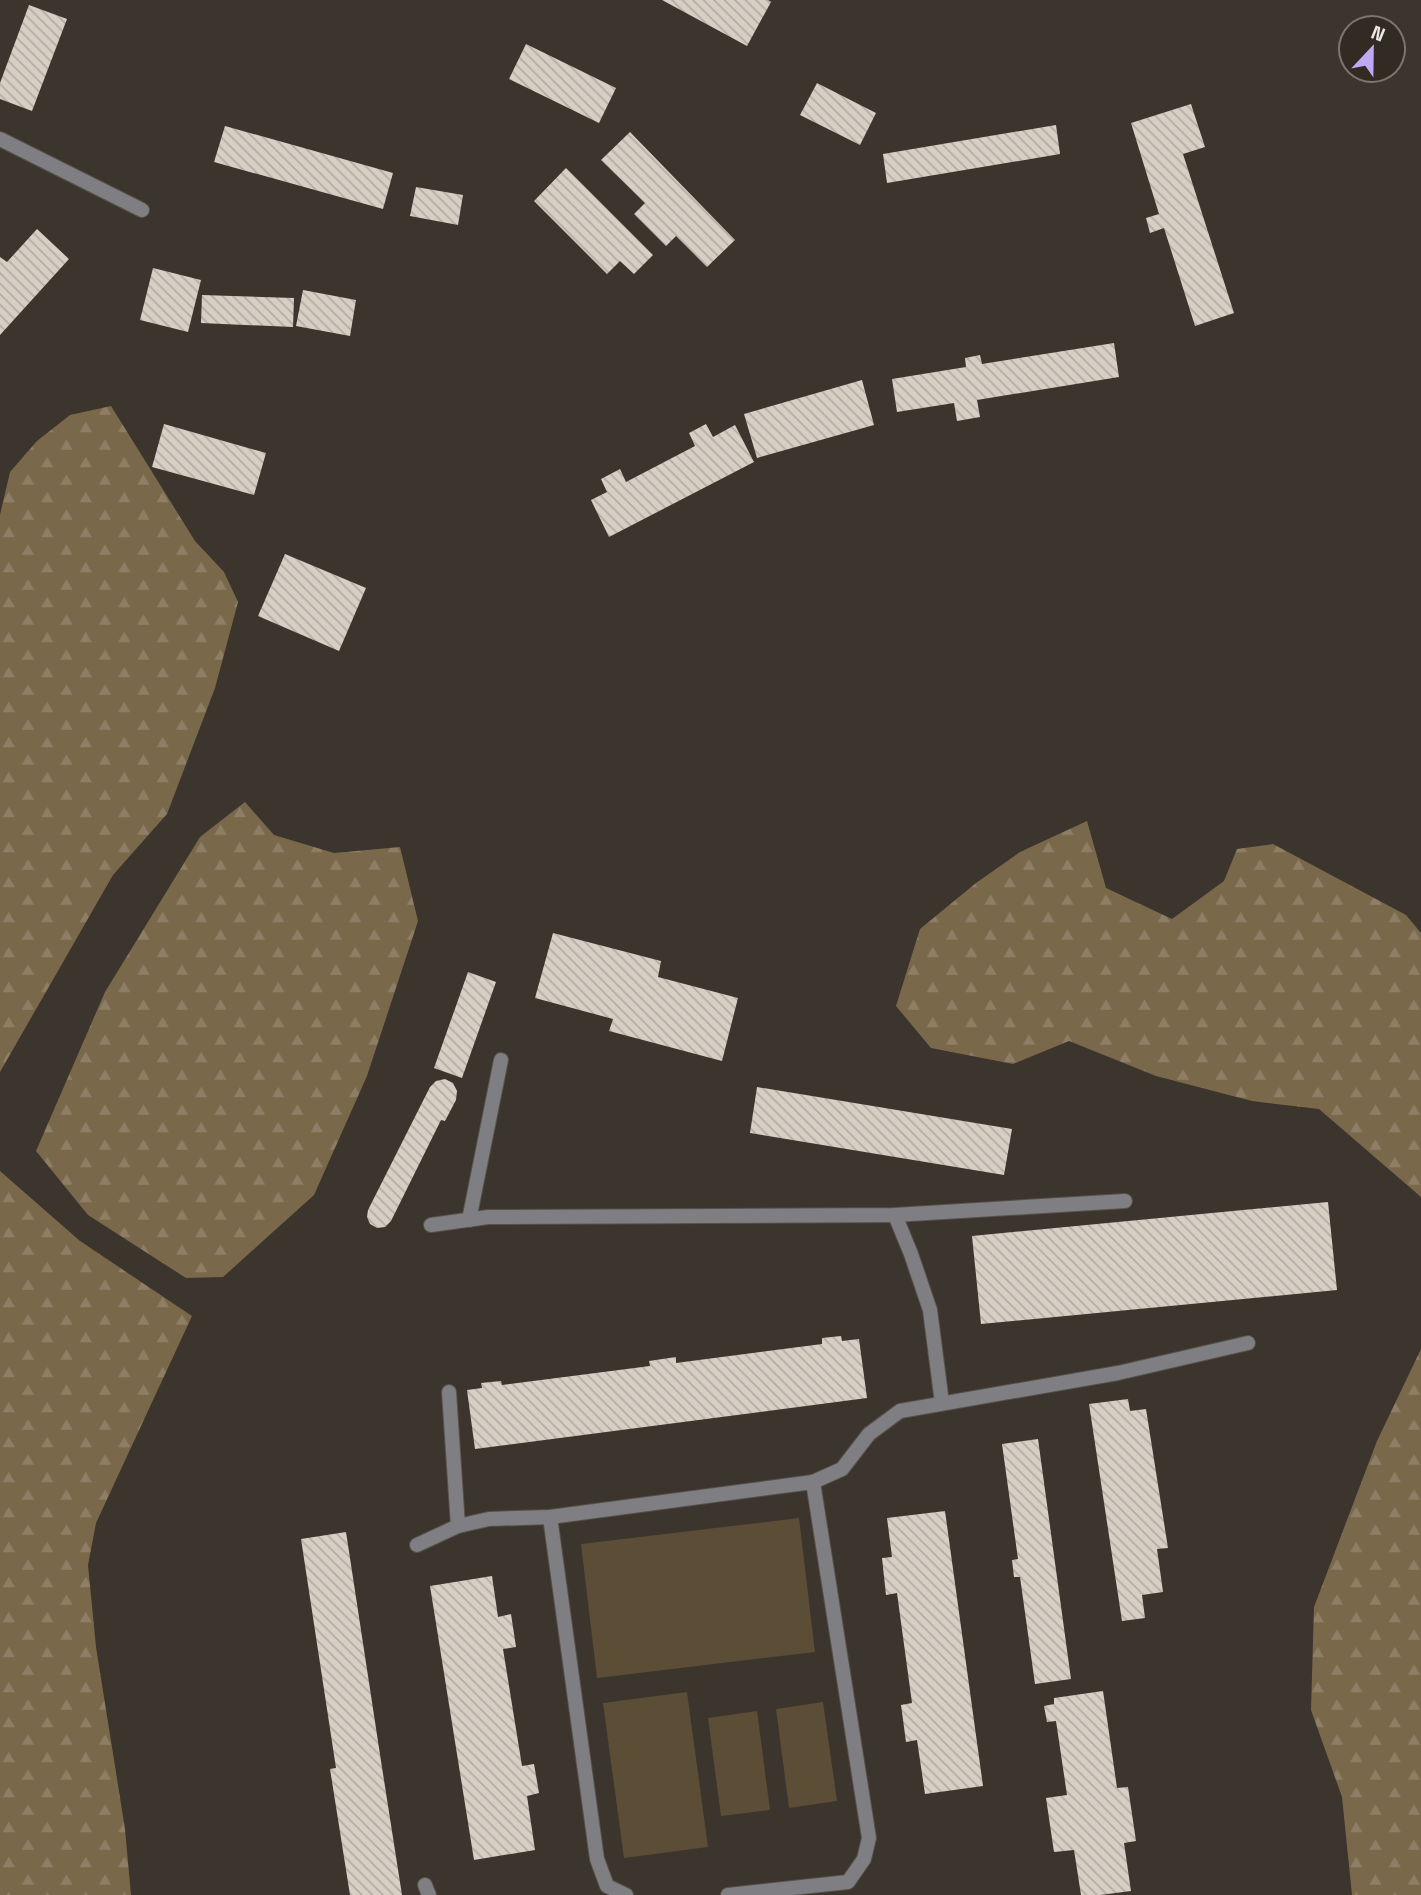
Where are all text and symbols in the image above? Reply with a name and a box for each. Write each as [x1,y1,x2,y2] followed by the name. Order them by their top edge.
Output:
[1337,14,1407,84] north arrow
[1368,20,1389,48] text: N

